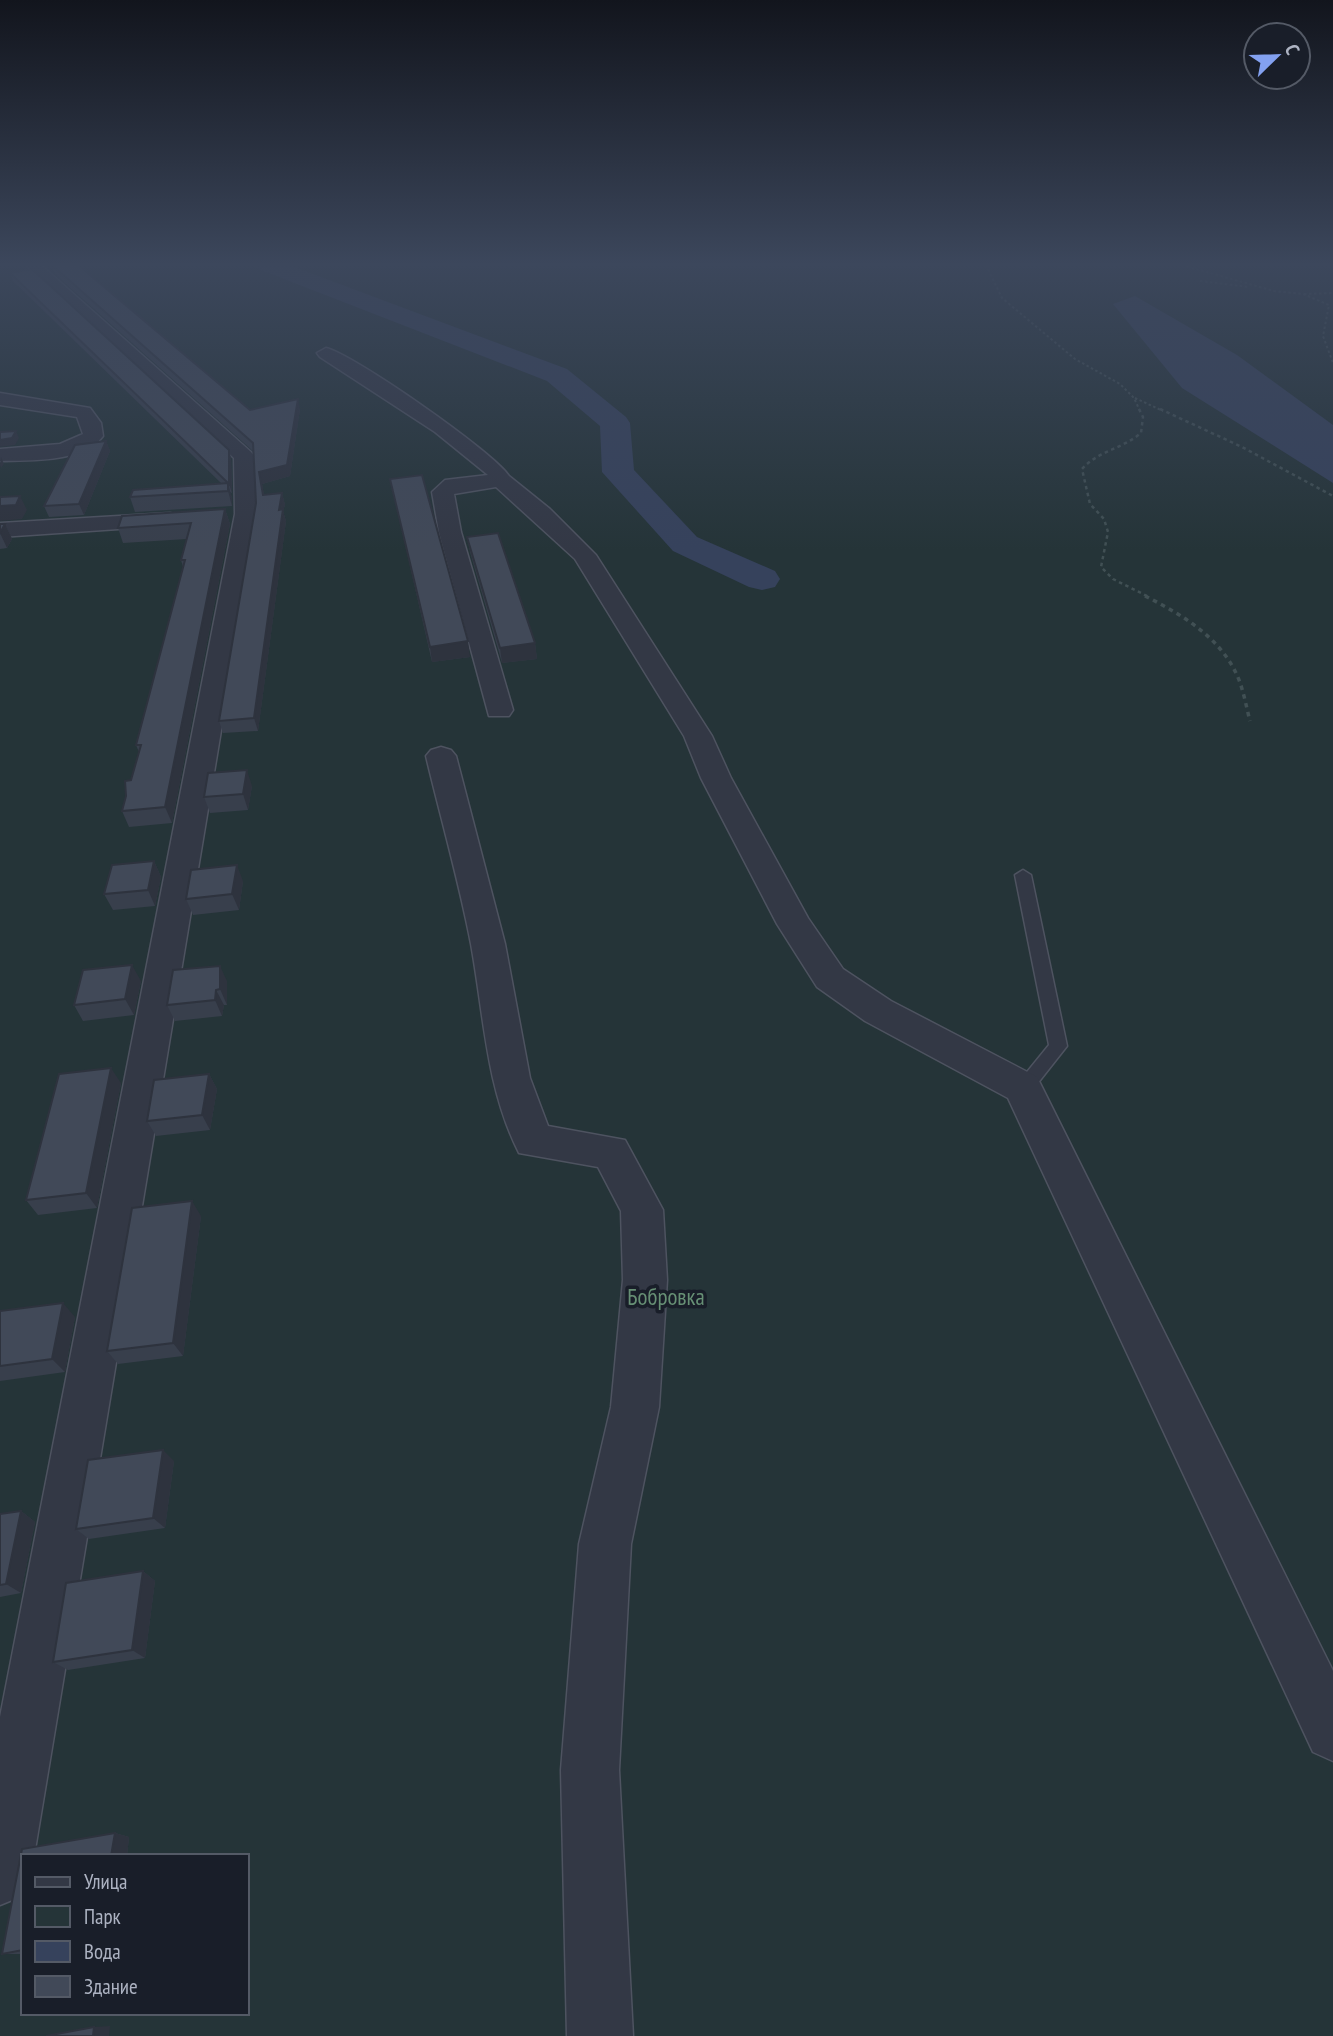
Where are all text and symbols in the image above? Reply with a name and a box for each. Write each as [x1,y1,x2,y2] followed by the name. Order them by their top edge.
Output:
[1242,21,1312,91] north arrow
[1280,41,1306,58] text: С
[627,1282,705,1311] park label: Бобровка
[21,1854,248,2015] legend
[84,1868,127,1895] text: Улица
[84,1903,121,1930] text: Парк
[84,1938,121,1965] text: Вода
[84,1973,138,2000] text: Здание

